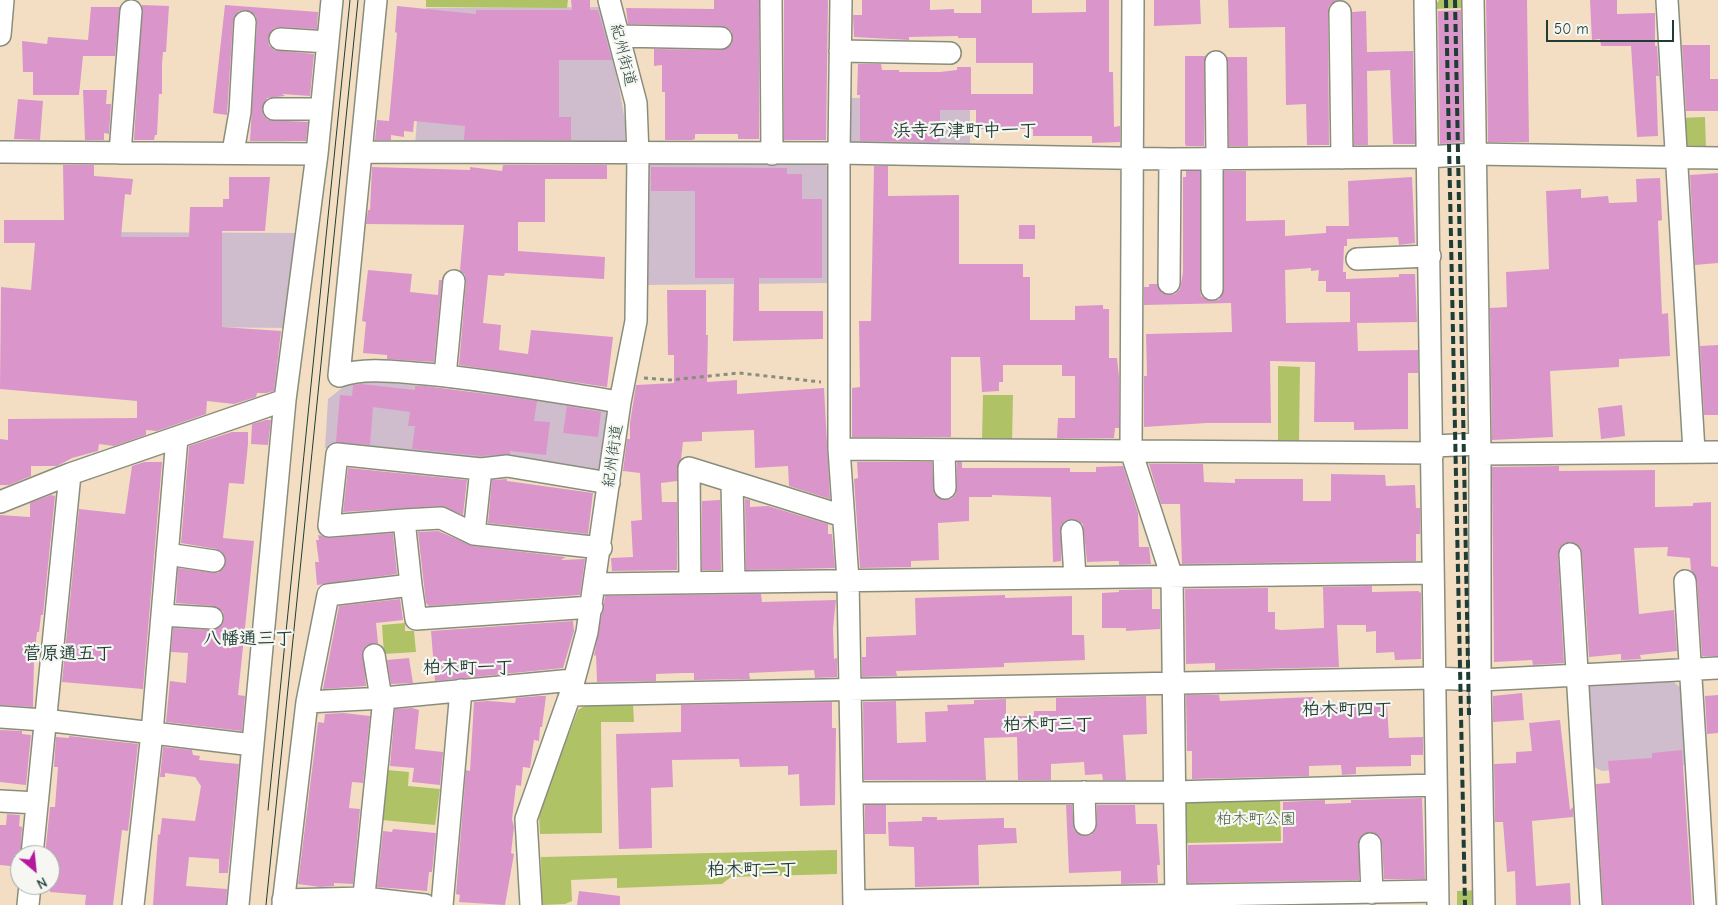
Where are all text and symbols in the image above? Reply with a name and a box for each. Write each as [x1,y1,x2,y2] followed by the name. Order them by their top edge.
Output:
[1548,10,1676,42] scale bar
[1554,20,1589,38] text: 50 m
[606,22,640,88] street label: 紀州街道
[893,120,1037,142] district label: 浜寺石津町中一丁
[599,423,627,489] street label: 紀州街道
[203,628,293,650] district label: 八幡通三丁
[23,643,113,665] district label: 菅原通五丁
[423,657,513,679] district label: 柏木町一丁
[1302,699,1392,721] district label: 柏木町四丁
[1003,714,1093,736] district label: 柏木町三丁
[1216,809,1296,829] park label: 柏木町公園
[10,845,60,895] north arrow
[707,859,797,881] district label: 柏木町二丁
[34,873,50,892] text: N

